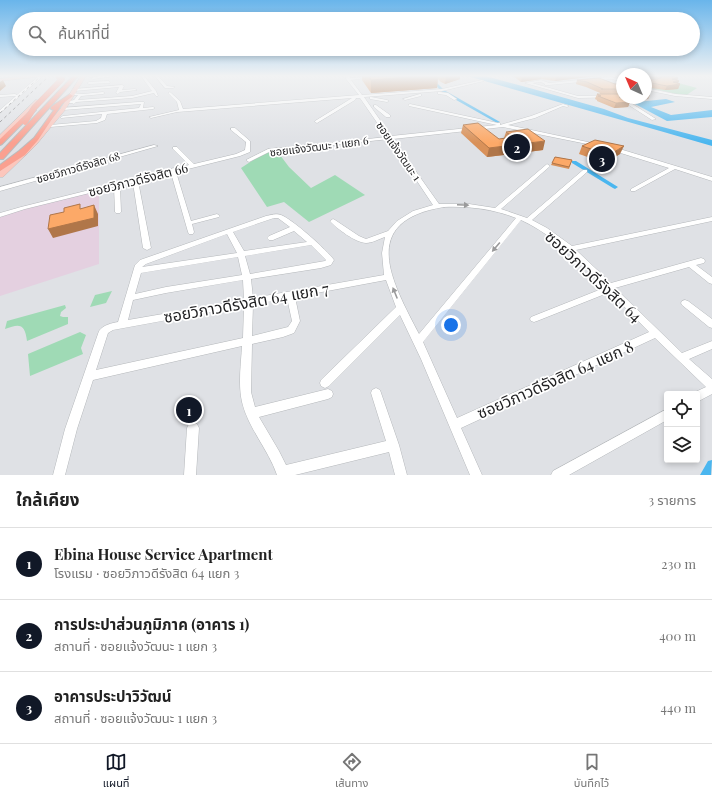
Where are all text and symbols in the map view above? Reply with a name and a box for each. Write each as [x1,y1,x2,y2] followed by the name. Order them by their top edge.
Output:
[12,12,700,56] search box
[26,23,48,45] icon: search
[58,23,110,43] text: ค้นหาที่นี่
[616,68,652,104] north arrow
[373,118,425,184] street label: ซอยแจ้งวัฒนะ 1
[269,132,370,160] street label: ซอยแจ้งวัฒนะ 1 แยก 6
[504,132,530,162] pin: 2
[589,144,615,174] pin: 3
[34,148,122,186] street label: ซอยวิภาวดีรังสิต 68
[86,158,190,200] street label: ซอยวิภาวดีรังสิต 66
[457,202,470,208] one-way arrow
[541,226,647,326] street label: ซอยวิภาวดีรังสิต 64
[491,242,500,253] one-way arrow
[162,277,331,327] street label: ซอยวิภาวดีรังสิต 64 แยก 7
[392,288,398,299] one-way arrow
[441,315,461,335] your location
[473,335,637,423] street label: ซอยวิภาวดีรังสิต 64 แยก 8
[664,391,700,463] map controls
[664,391,700,427] button: locate
[176,395,202,425] pin: 1
[664,427,700,463] button: layers
[16,488,79,510] text: ใกล้เคียง
[648,491,696,508] text: 3 รายการ
[54,544,273,564] text: Ebina House Service Apartment
[27,555,31,572] text: 1
[661,555,696,572] text: 230 m
[54,564,239,581] text: โรงแรม · ซอยวิภาวดีรังสิต 64 แยก 3
[54,614,249,634] text: การประปาส่วนภูมิภาค (อาคาร 1)
[26,627,32,644] text: 2
[659,627,696,644] text: 400 m
[54,637,217,654] text: สถานที่ · ซอยแจ้งวัฒนะ 1 แยก 3
[54,686,171,706] text: อาคารประปาวิวัฒน์
[26,699,32,716] text: 3
[661,699,696,716] text: 440 m
[54,709,217,726] text: สถานที่ · ซอยแจ้งวัฒนะ 1 แยก 3
[103,751,130,792] tab: แผนที่
[335,751,368,792] tab: เส้นทาง
[574,751,609,792] tab: บันทึกไว้

